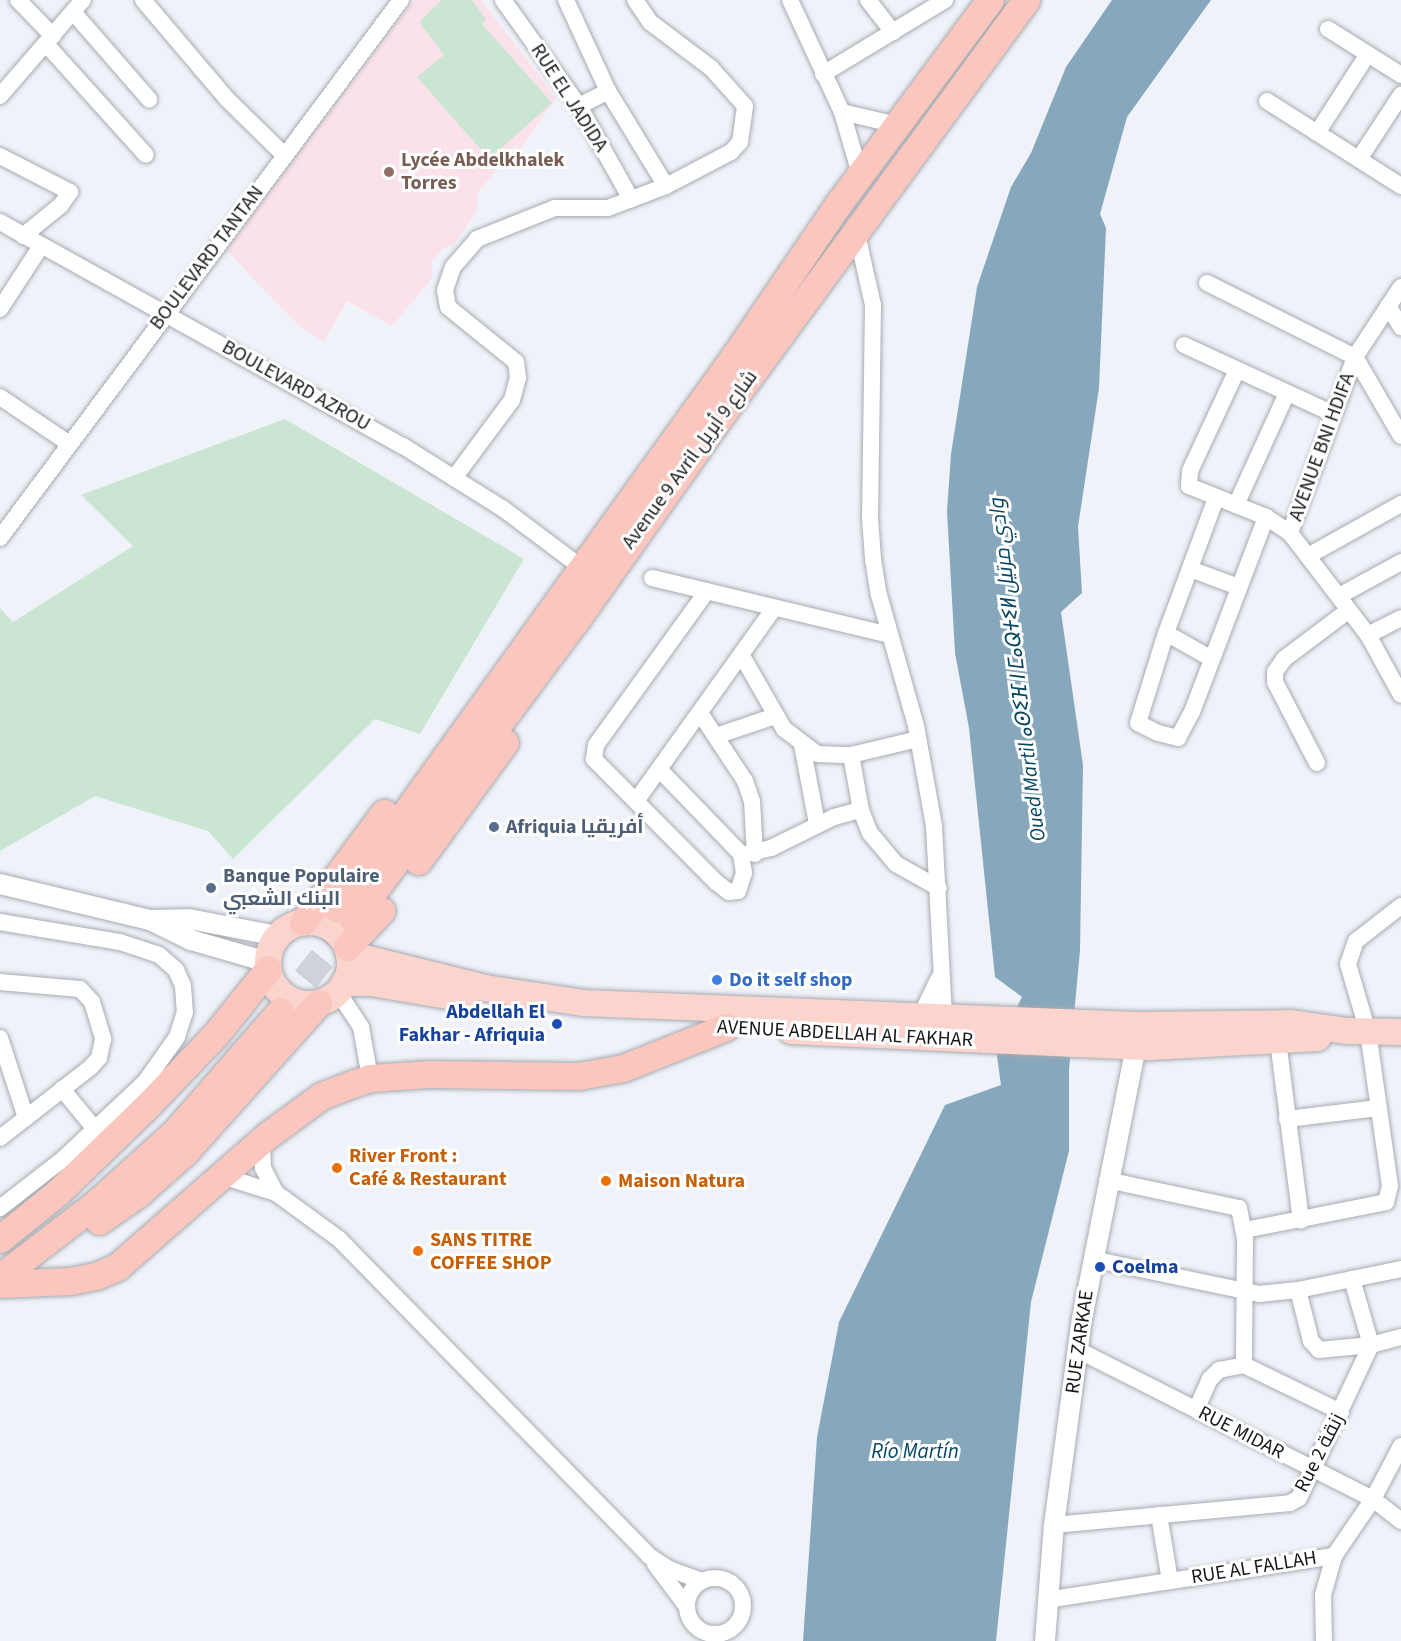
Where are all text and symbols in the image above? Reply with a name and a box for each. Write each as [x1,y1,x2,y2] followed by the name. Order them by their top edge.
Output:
[525,39,613,157] street label: RUE EL JADIDA
[401,148,564,195] place label: Lycée Abdelkhalek Torres
[382,165,396,179] marker: Lycée Abdelkhalek Torres
[145,181,269,335] street label: BOULEVARD TANTAN
[218,335,374,437] street label: BOULEVARD AZROU
[617,366,763,554] street label: Avenue 9 Avril شارع 9 أبريل
[1284,369,1360,525] street label: AVENUE BNI HDIFA
[983,497,1051,843] water label: Oued Martil ⴰⵙⵉⴼ ⵏ ⵎⴰⵕⵜⵉⵍ وادي مرتيل
[506,815,643,839] place label: Afriquia أفريقيا
[487,820,501,834] marker: Afriquia أفريقيا
[223,864,380,911] place label: Banque Populaire البنك الشعبي
[204,881,218,895] marker: Banque Populaire البنك الشعبي
[729,968,853,992] place label: Do it self shop
[710,973,724,987] marker: Do it self shop
[399,1000,545,1047] place label: Abdellah El Fakhar - Afriquia
[717,1015,973,1053] street label: AVENUE ABDELLAH AL FAKHAR
[550,1017,564,1031] marker: Abdellah El Fakhar - Afriquia
[349,1144,507,1191] place label: River Front : Café & Restaurant
[330,1161,344,1175] marker: River Front : Café & Restaurant
[618,1169,745,1193] place label: Maison Natura
[599,1174,613,1188] marker: Maison Natura
[430,1228,552,1275] place label: SANS TITRE COFFEE SHOP
[411,1244,425,1258] marker: SANS TITRE COFFEE SHOP
[1112,1255,1178,1279] place label: Coelma
[1093,1260,1107,1274] marker: Coelma
[1061,1289,1099,1395] street label: RUE ZARKAE
[1194,1401,1288,1465] street label: RUE MIDAR
[1290,1410,1350,1496] street label: Rue 2 زنقة
[871,1438,959,1464] water label: Río Martín
[1190,1546,1318,1590] street label: RUE AL FALLAH

